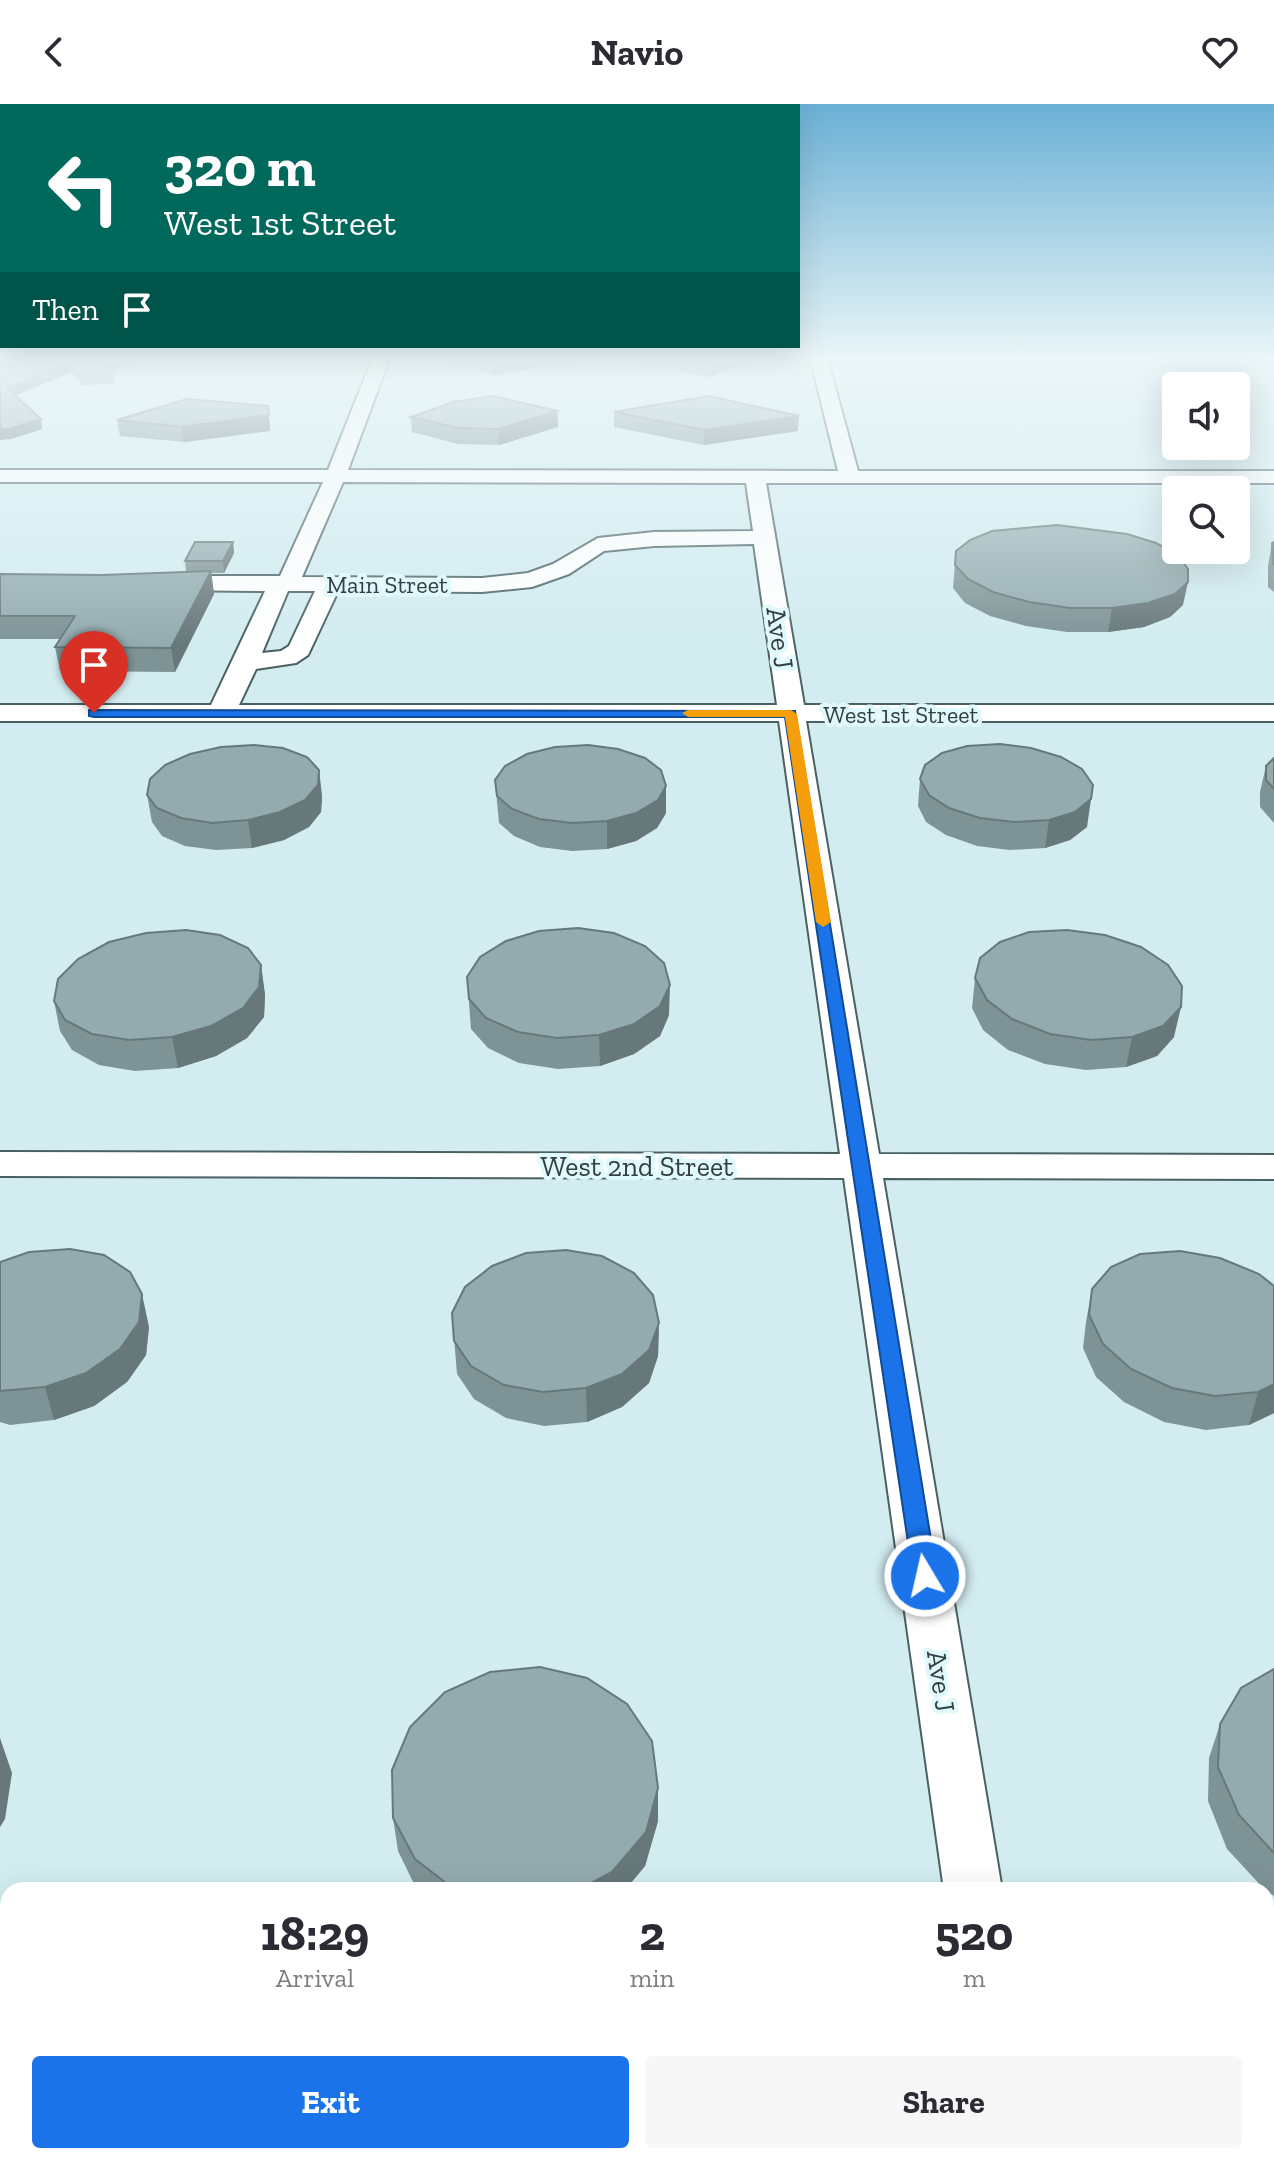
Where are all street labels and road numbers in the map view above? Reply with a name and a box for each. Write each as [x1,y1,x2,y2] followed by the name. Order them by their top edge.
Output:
[326,570,448,599] street label: Main Street
[759,605,801,671] street label: Ave J
[824,700,978,729] street label: West 1st Street
[540,1150,734,1183] street label: West 2nd Street
[920,1648,962,1714] street label: Ave J

